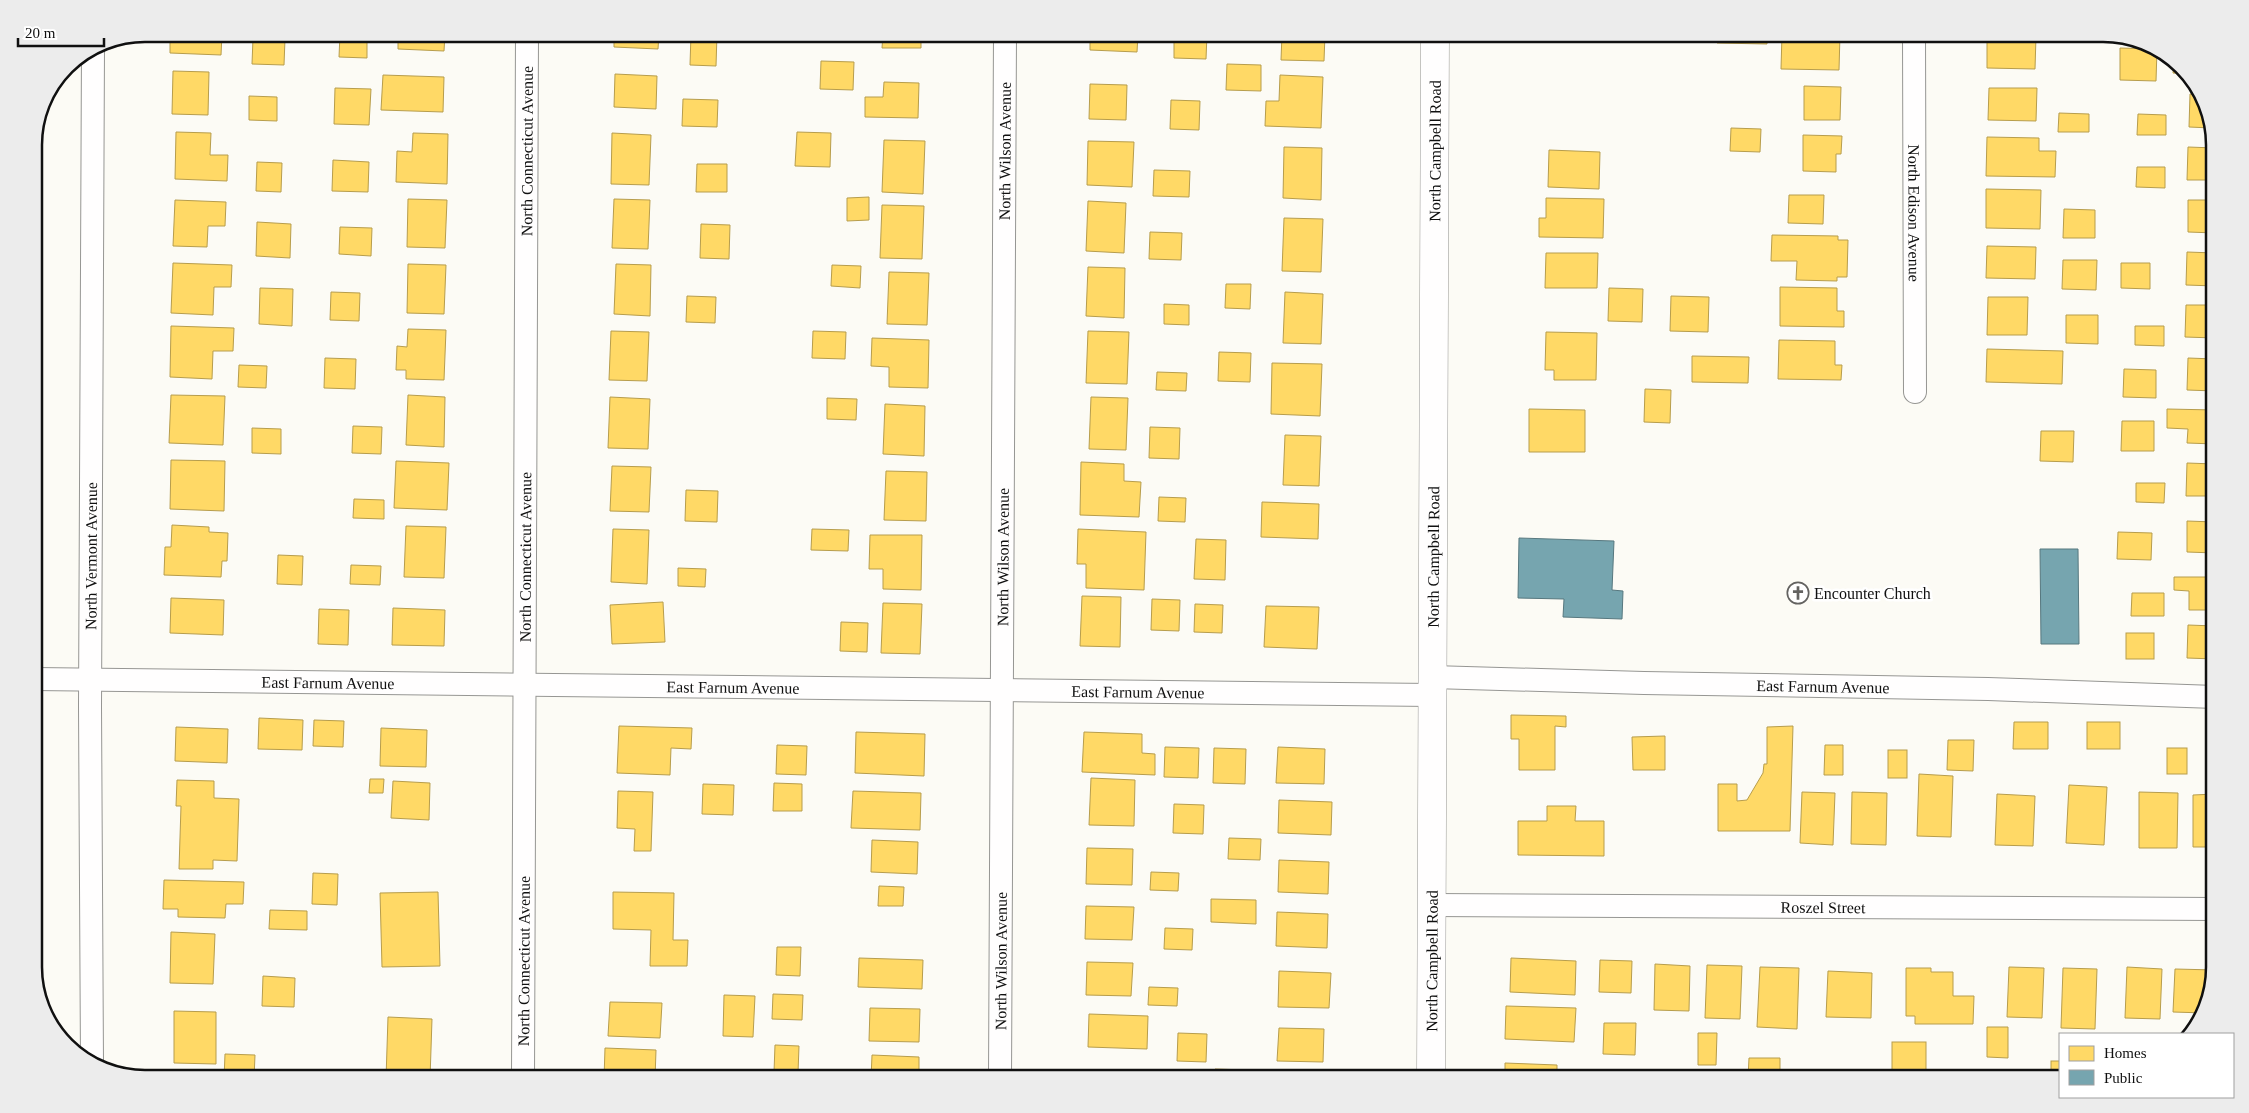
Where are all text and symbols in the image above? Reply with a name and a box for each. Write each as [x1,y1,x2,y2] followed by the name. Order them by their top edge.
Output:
[18,15,104,47] scale bar
[25,25,56,41] text: 20 m
[518,66,535,236] street label: North Connecticut Avenue
[1426,80,1444,222] street label: North Campbell Road
[996,82,1013,220] street label: North Wilson Avenue
[1906,144,1923,282] street label: North Edison Avenue
[516,472,534,642] street label: North Connecticut Avenue
[82,482,100,630] street label: North Vermont Avenue
[1424,486,1443,628] street label: North Campbell Road
[994,488,1011,626] street label: North Wilson Avenue
[1786,581,1810,605] church icon: Encounter Church
[1814,585,1931,602] place label: Encounter Church
[261,673,395,692] street label: East Farnum Avenue
[1756,676,1890,696] street label: East Farnum Avenue
[666,678,800,696] street label: East Farnum Avenue
[1071,682,1205,701] street label: East Farnum Avenue
[515,876,532,1046] street label: North Connecticut Avenue
[1423,890,1441,1032] street label: North Campbell Road
[992,892,1009,1030] street label: North Wilson Avenue
[1780,898,1866,916] street label: Roszel Street
[2059,1033,2234,1098] legend
[2104,1045,2147,1061] text: Homes
[2104,1070,2143,1086] text: Public

